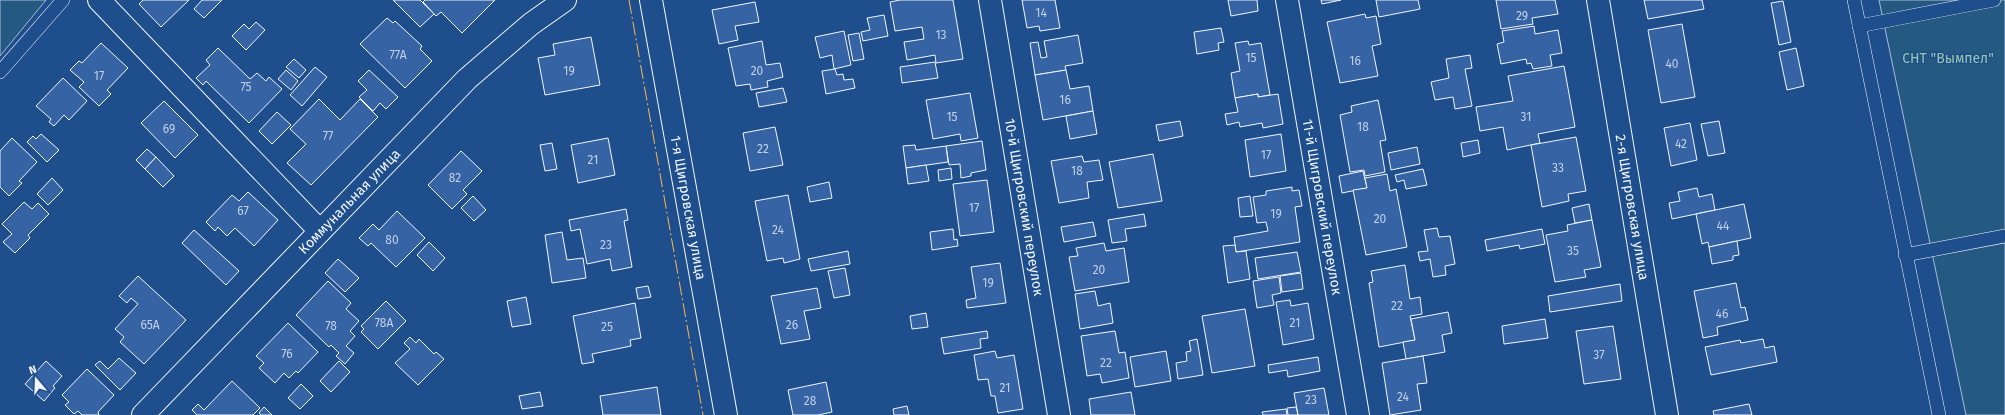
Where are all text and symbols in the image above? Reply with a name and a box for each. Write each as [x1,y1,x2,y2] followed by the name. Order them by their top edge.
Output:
[1035,6,1047,20] house number: 14
[1516,9,1528,23] house number: 29
[935,28,947,42] house number: 13
[389,48,407,62] house number: 77А
[1902,50,1994,67] park label: СНТ "Вымпел"
[1245,51,1257,65] house number: 15
[1349,54,1361,68] house number: 16
[1665,57,1679,71] house number: 40
[563,64,575,78] house number: 19
[751,64,764,78] house number: 20
[94,69,104,83] house number: 17
[240,80,252,94] house number: 75
[1059,93,1071,107] house number: 16
[946,110,958,124] house number: 15
[1521,110,1531,124] house number: 31
[1001,117,1047,298] street label: 10-й Щигровский переулок
[1299,118,1345,297] street label: 11-й Щигровский переулок
[1357,120,1369,134] house number: 18
[163,122,175,136] house number: 69
[323,129,333,143] house number: 77
[1611,133,1652,281] street label: 2-я Щигровская улица
[667,134,709,281] street label: 1-я Щигровская улица
[1675,137,1687,151] house number: 42
[757,142,769,156] house number: 22
[295,145,404,258] street label: Коммунальная улица
[1261,148,1271,162] house number: 17
[588,153,598,167] house number: 21
[1552,161,1564,175] house number: 33
[1071,164,1083,178] house number: 18
[449,171,461,185] house number: 82
[969,201,979,215] house number: 17
[237,204,249,218] house number: 67
[1270,207,1282,221] house number: 19
[1374,212,1387,226] house number: 20
[1717,219,1730,233] house number: 44
[772,223,785,237] house number: 24
[385,233,399,247] house number: 80
[600,238,612,252] house number: 23
[1567,244,1579,258] house number: 35
[1093,263,1106,277] house number: 20
[982,276,994,290] house number: 19
[1391,299,1403,313] house number: 22
[1716,307,1728,321] house number: 46
[375,316,393,330] house number: 78А
[1290,316,1300,330] house number: 21
[140,318,160,332] house number: 65А
[786,318,798,332] house number: 26
[325,319,337,333] house number: 78
[601,320,613,334] house number: 25
[281,347,293,361] house number: 76
[1593,348,1605,362] house number: 37
[1100,356,1112,370] house number: 22
[16,359,56,399] north arrow
[27,363,38,377] text: N
[1000,381,1010,395] house number: 21
[1397,390,1410,404] house number: 24
[1305,393,1317,407] house number: 23
[804,394,817,408] house number: 28

